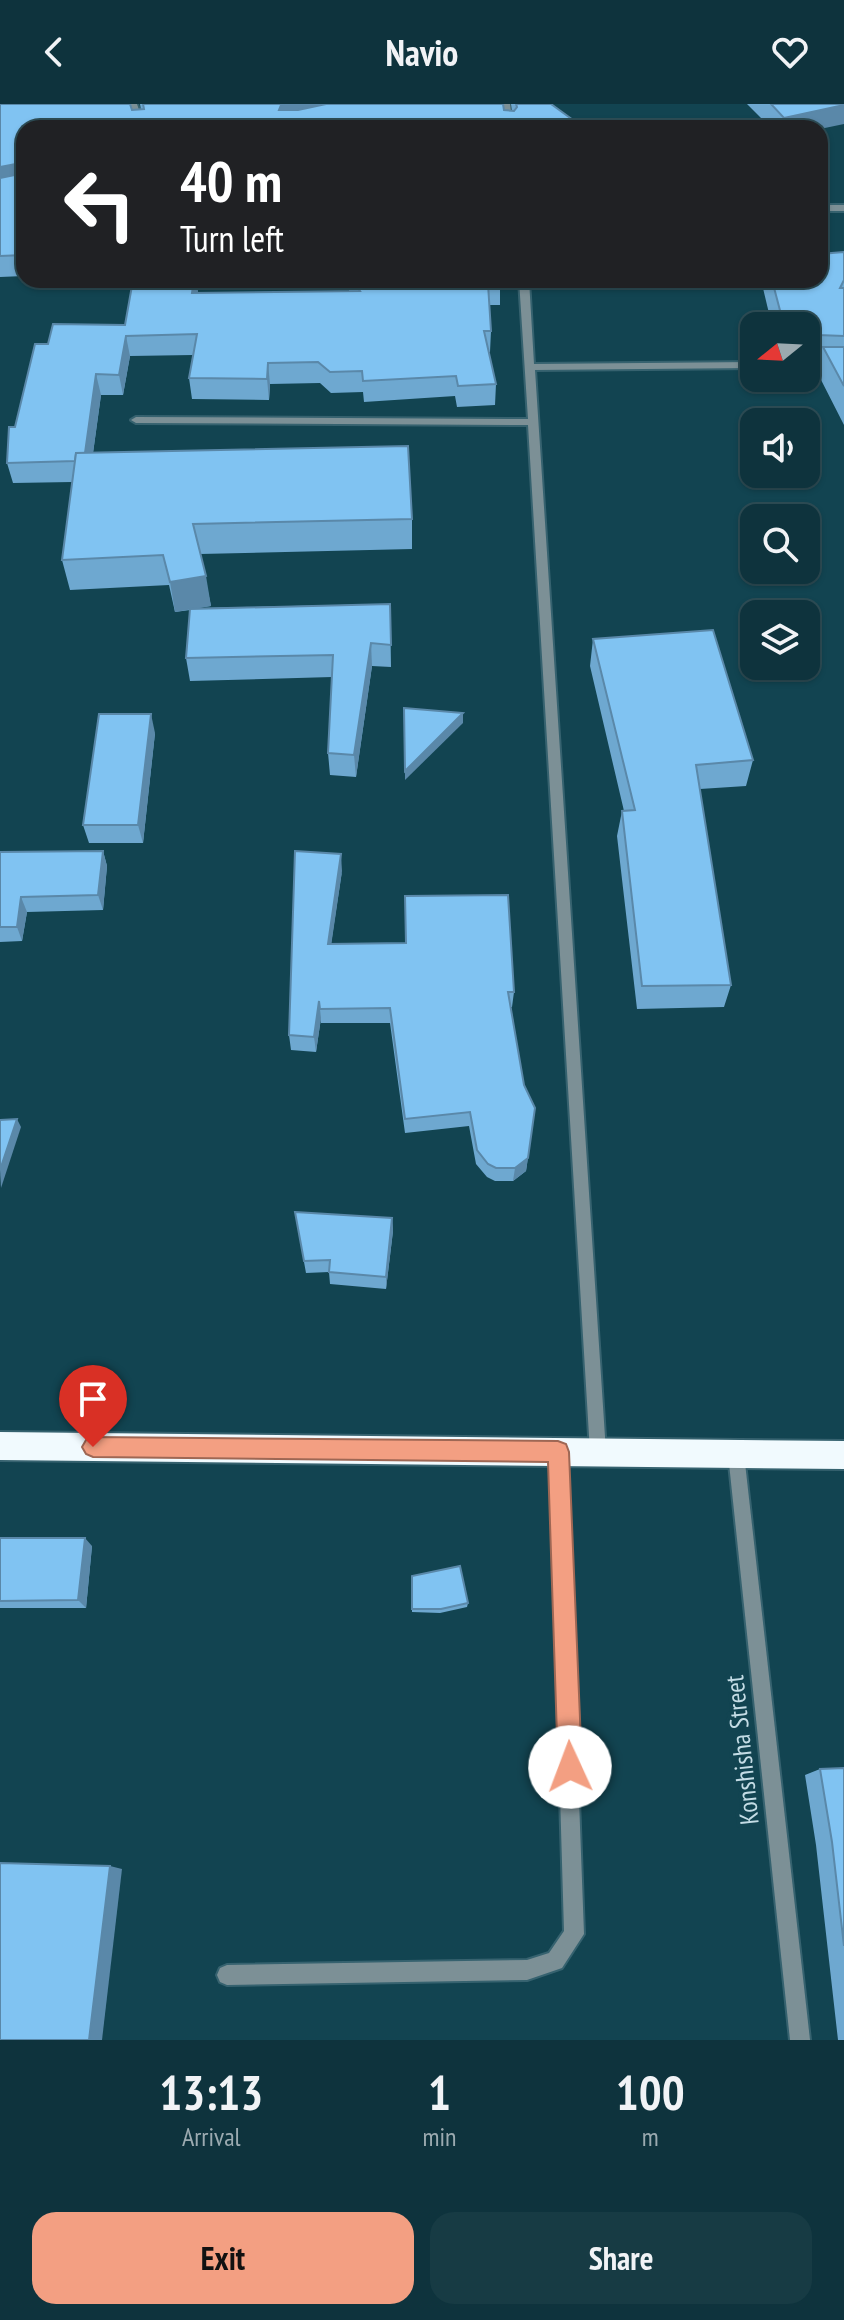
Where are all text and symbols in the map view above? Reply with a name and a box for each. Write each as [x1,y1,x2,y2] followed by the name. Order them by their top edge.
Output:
[386,29,458,76] text: Navio
[32,30,76,74] icon: back
[768,30,812,74] icon: heart
[180,145,282,217] text: 40 m
[48,152,152,256] icon: left
[180,215,284,262] text: Turn left
[740,312,820,392] north arrow
[740,312,820,680] map controls
[740,408,820,488] button: sound
[740,504,820,584] button: search
[740,600,820,680] button: layers
[59,1365,127,1447] pin
[71,1377,115,1421] icon: arrive
[717,1674,766,1827] street label: Konshisha Street
[528,1725,612,1809] position arrow
[159,2061,263,2123] text: 13:13
[428,2061,451,2123] text: 1
[616,2061,685,2123] text: 100
[182,2120,241,2153] text: Arrival
[422,2120,456,2153] text: min
[642,2120,659,2153] text: m
[32,2212,414,2304] button: Exit
[430,2212,812,2304] button: Share

